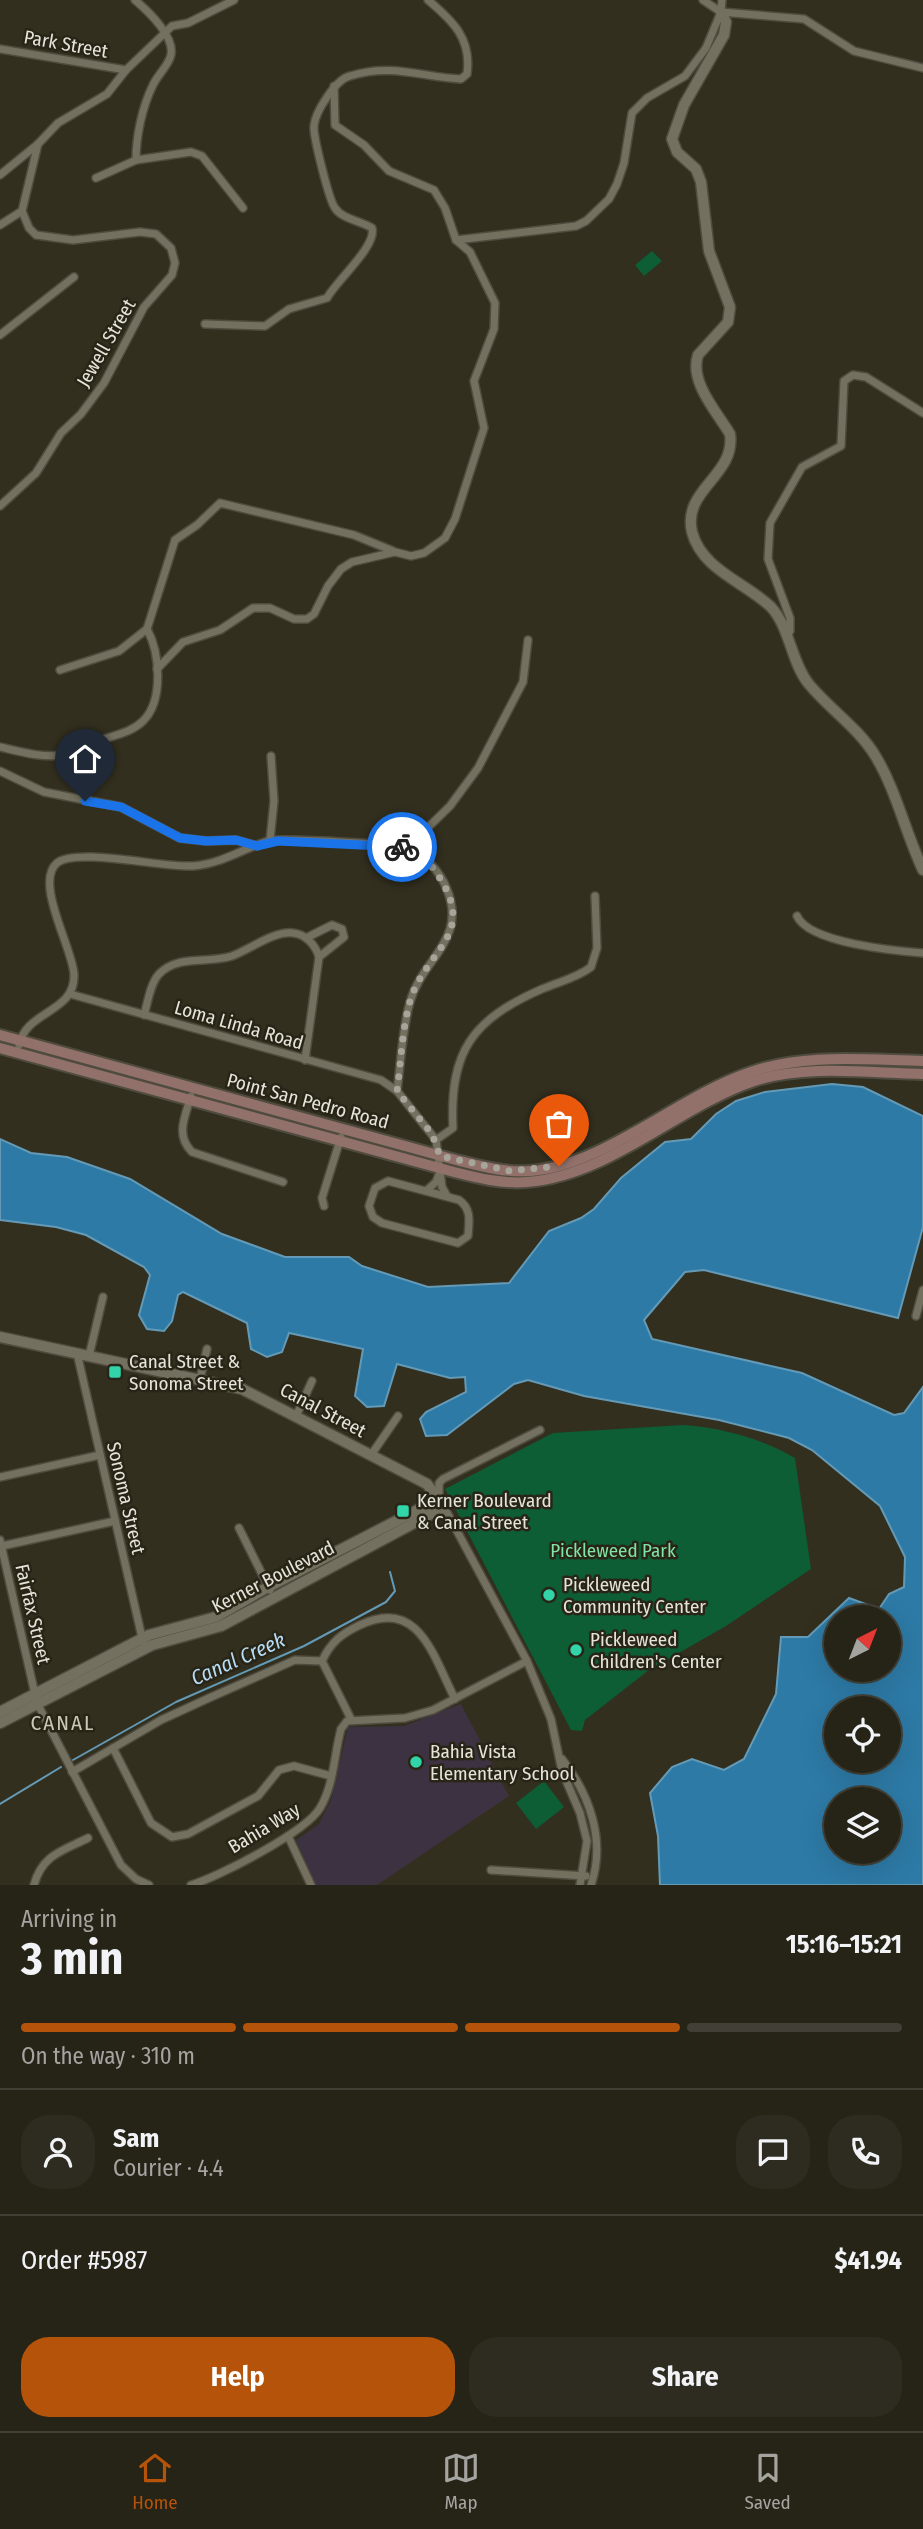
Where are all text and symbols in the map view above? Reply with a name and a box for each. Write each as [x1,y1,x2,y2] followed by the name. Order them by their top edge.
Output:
[22,25,111,63] street label: Park Street
[72,294,141,391] street label: Jewell Street
[55,729,115,801] pin
[66,740,104,778] icon: home
[367,812,437,882] courier
[383,828,421,866] icon: bike
[172,996,306,1054] street label: Loma Linda Road
[224,1068,392,1134] street label: Point San Pedro Road
[529,1094,589,1166] pin
[540,1105,578,1143] icon: bag
[129,1350,244,1395] place label: Canal Street & Sonoma Street
[107,1364,123,1380] marker: Canal Street & Sonoma Street
[276,1378,371,1443] street label: Canal Street
[102,1440,150,1557] street label: Sonoma Street
[417,1489,552,1534] place label: Kerner Boulevard & Canal Street
[395,1503,411,1519] marker: Kerner Boulevard & Canal Street
[208,1536,338,1618] street label: Kerner Boulevard
[550,1539,676,1562] park label: Pickleweed Park
[10,1562,56,1667] street label: Fairfax Street
[563,1573,706,1618] place label: Pickleweed Community Center
[541,1587,557,1603] marker: Pickleweed Community Center
[824,1605,901,1682] north arrow
[824,1605,901,1864] map controls
[187,1627,289,1691] water label: Canal Creek
[590,1628,722,1673] place label: Pickleweed Children's Center
[568,1642,584,1658] marker: Pickleweed Children's Center
[824,1696,901,1773] button: locate
[31,1710,95,1736] district label: CANAL
[430,1740,575,1785] place label: Bahia Vista Elementary School
[408,1754,424,1770] marker: Bahia Vista Elementary School
[824,1787,901,1864] button: layers
[224,1797,304,1858] street label: Bahia Way
[21,1905,117,1933] text: Arriving in
[786,1929,902,1960] text: 15:16–15:21
[21,1931,123,1986] text: 3 min
[21,2042,195,2070] text: On the way · 310 m
[21,2115,95,2189] button: person
[736,2115,810,2189] button: chat
[828,2115,902,2189] button: phone
[113,2123,159,2154] text: Sam
[113,2154,224,2182] text: Courier · 4.4
[21,2245,147,2276] text: Order #5987
[834,2245,902,2276] text: $41.94
[21,2337,455,2417] button: Help
[469,2337,902,2417] button: Share
[132,2449,178,2514] tab: Home
[442,2449,480,2514] tab: Map
[744,2449,791,2514] tab: Saved

